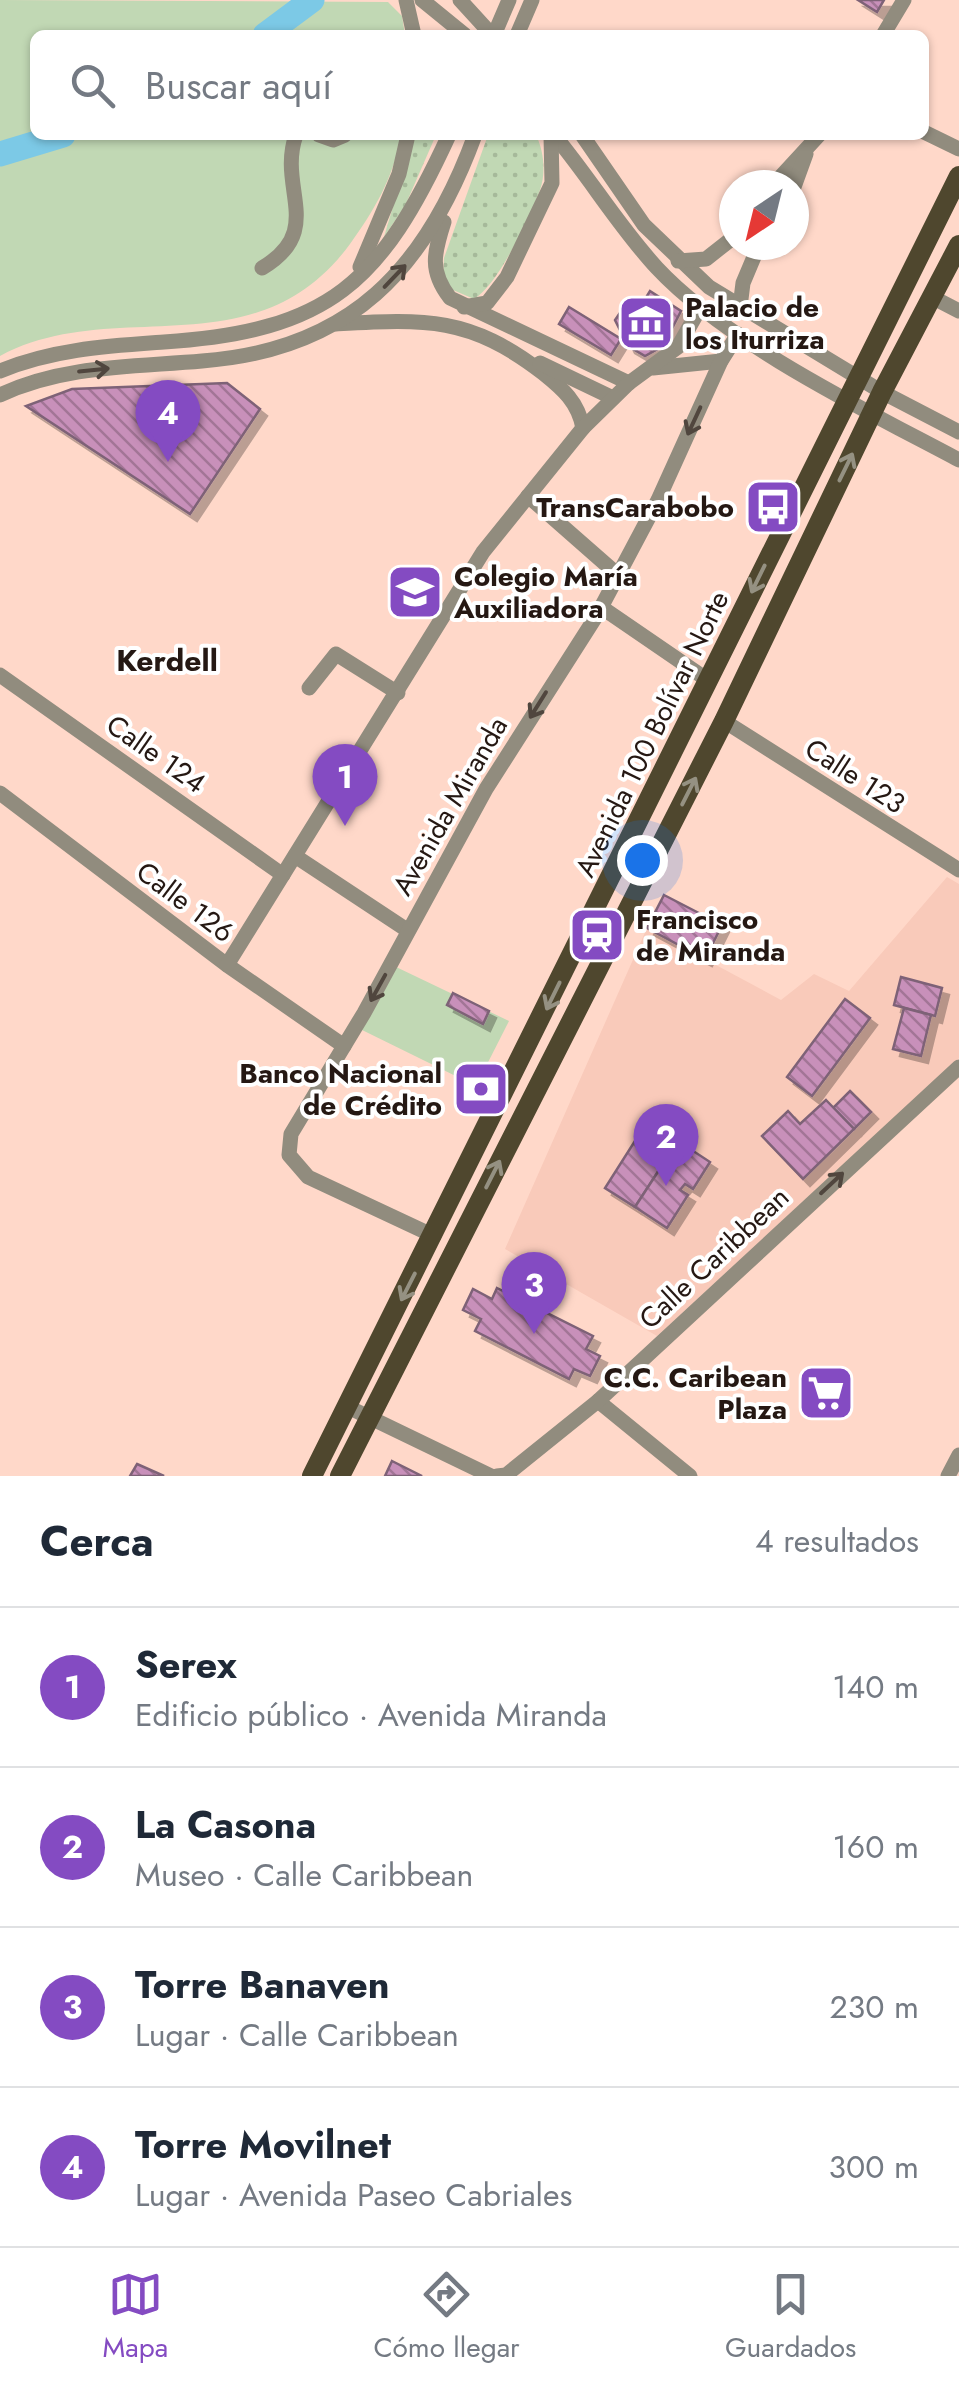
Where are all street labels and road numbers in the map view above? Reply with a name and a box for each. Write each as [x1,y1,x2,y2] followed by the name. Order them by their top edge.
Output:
[565,584,739,884] street label: Avenida 100 Bolívar Norte
[98,705,214,803] street label: Calle 124
[382,709,518,903] street label: Avenida Miranda
[797,728,913,824] street label: Calle 123
[128,852,242,952] street label: Calle 126
[630,1177,798,1339] street label: Calle Caribbean

